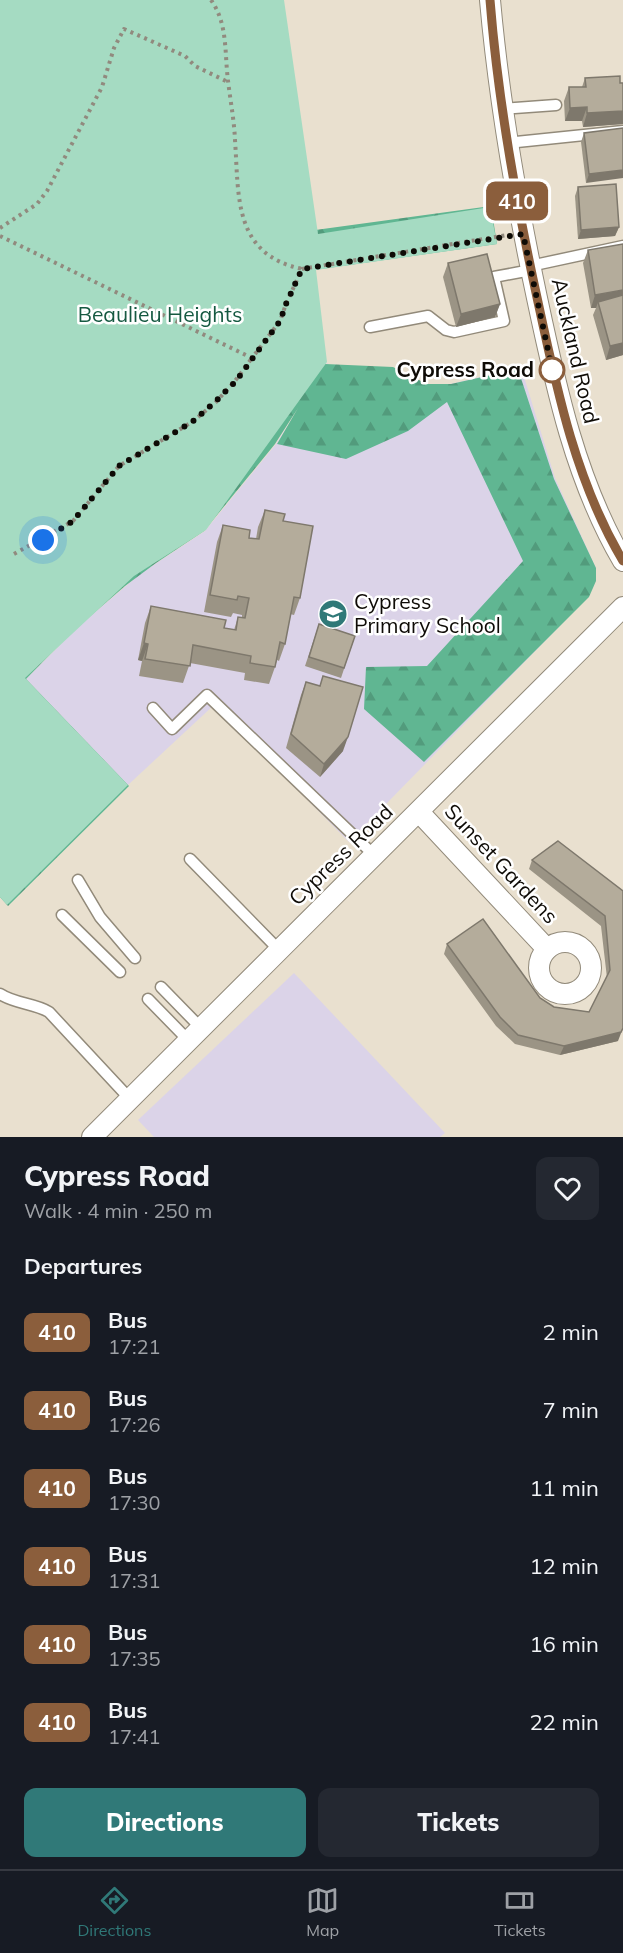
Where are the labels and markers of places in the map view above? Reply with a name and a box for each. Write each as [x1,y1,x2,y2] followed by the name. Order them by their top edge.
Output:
[396,356,534,382] place label: Cypress Road
[539,357,565,383] marker: Cypress Road
[354,588,501,638] place label: Cypress Primary School
[317,598,349,630] school or university icon: Cypress Primary School

